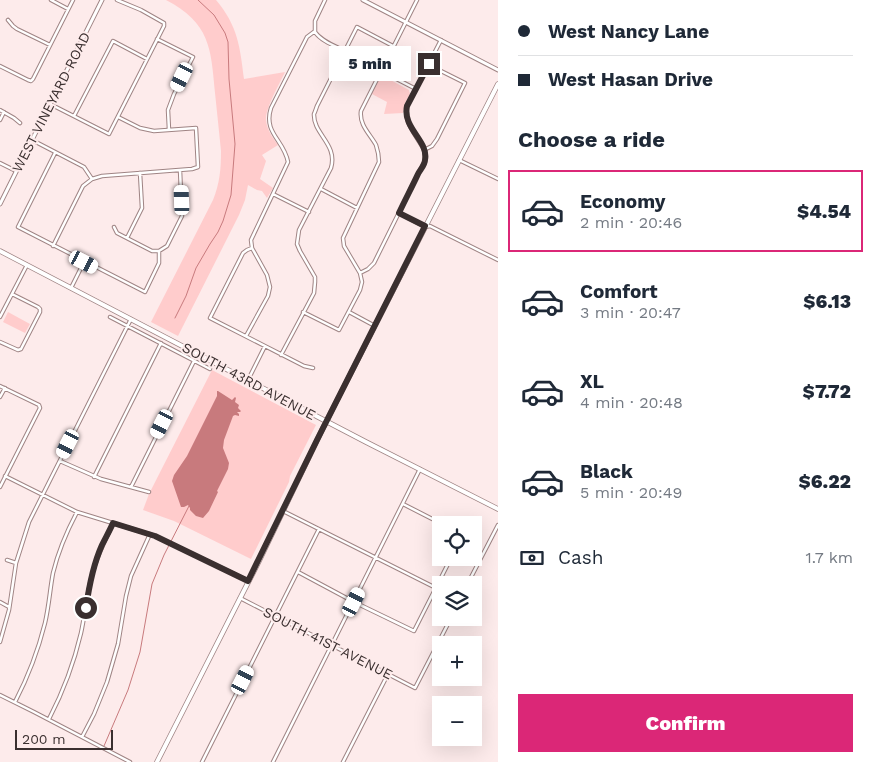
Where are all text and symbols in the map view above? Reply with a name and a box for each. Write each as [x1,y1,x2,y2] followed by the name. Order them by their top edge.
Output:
[548,20,709,43] text: West Nancy Lane
[9,29,93,175] street label: WEST VINEYARD ROAD
[329,46,412,82] callout: 5 min
[418,53,440,75] route end
[348,54,392,73] text: 5 min
[168,60,195,94] car
[548,68,713,91] text: West Hasan Drive
[518,127,665,152] text: Choose a ride
[173,185,190,215] car
[520,189,565,234] icon: car
[580,190,665,213] text: Economy
[797,200,851,223] text: $4.54
[580,213,682,232] text: 2 min · 20:46
[67,249,100,275] car
[520,279,565,324] icon: car
[580,280,658,303] text: Comfort
[803,290,851,313] text: $6.13
[580,303,681,322] text: 3 min · 20:47
[180,339,318,423] street label: SOUTH 43RD AVENUE
[520,369,565,414] icon: car
[580,370,604,393] text: XL
[803,380,851,403] text: $7.72
[580,393,683,412] text: 4 min · 20:48
[148,407,175,441] car
[54,427,81,461] car
[520,459,565,504] icon: car
[580,460,633,483] text: Black
[798,470,851,493] text: $6.22
[580,483,682,502] text: 5 min · 20:49
[432,516,482,746] map controls
[432,516,482,566] button: locate
[518,544,546,572] icon: cash
[558,546,604,569] text: Cash
[806,548,853,567] text: 1.7 km
[432,576,482,626] button: layers
[340,585,367,619] car
[75,597,97,619] route start
[261,603,395,683] street label: SOUTH 41ST AVENUE
[432,636,482,686] button: +
[229,663,256,697] car
[518,694,853,752] button: Confirm
[432,696,482,746] button: −
[15,727,112,750] scale bar
[22,731,66,747] text: 200 m

